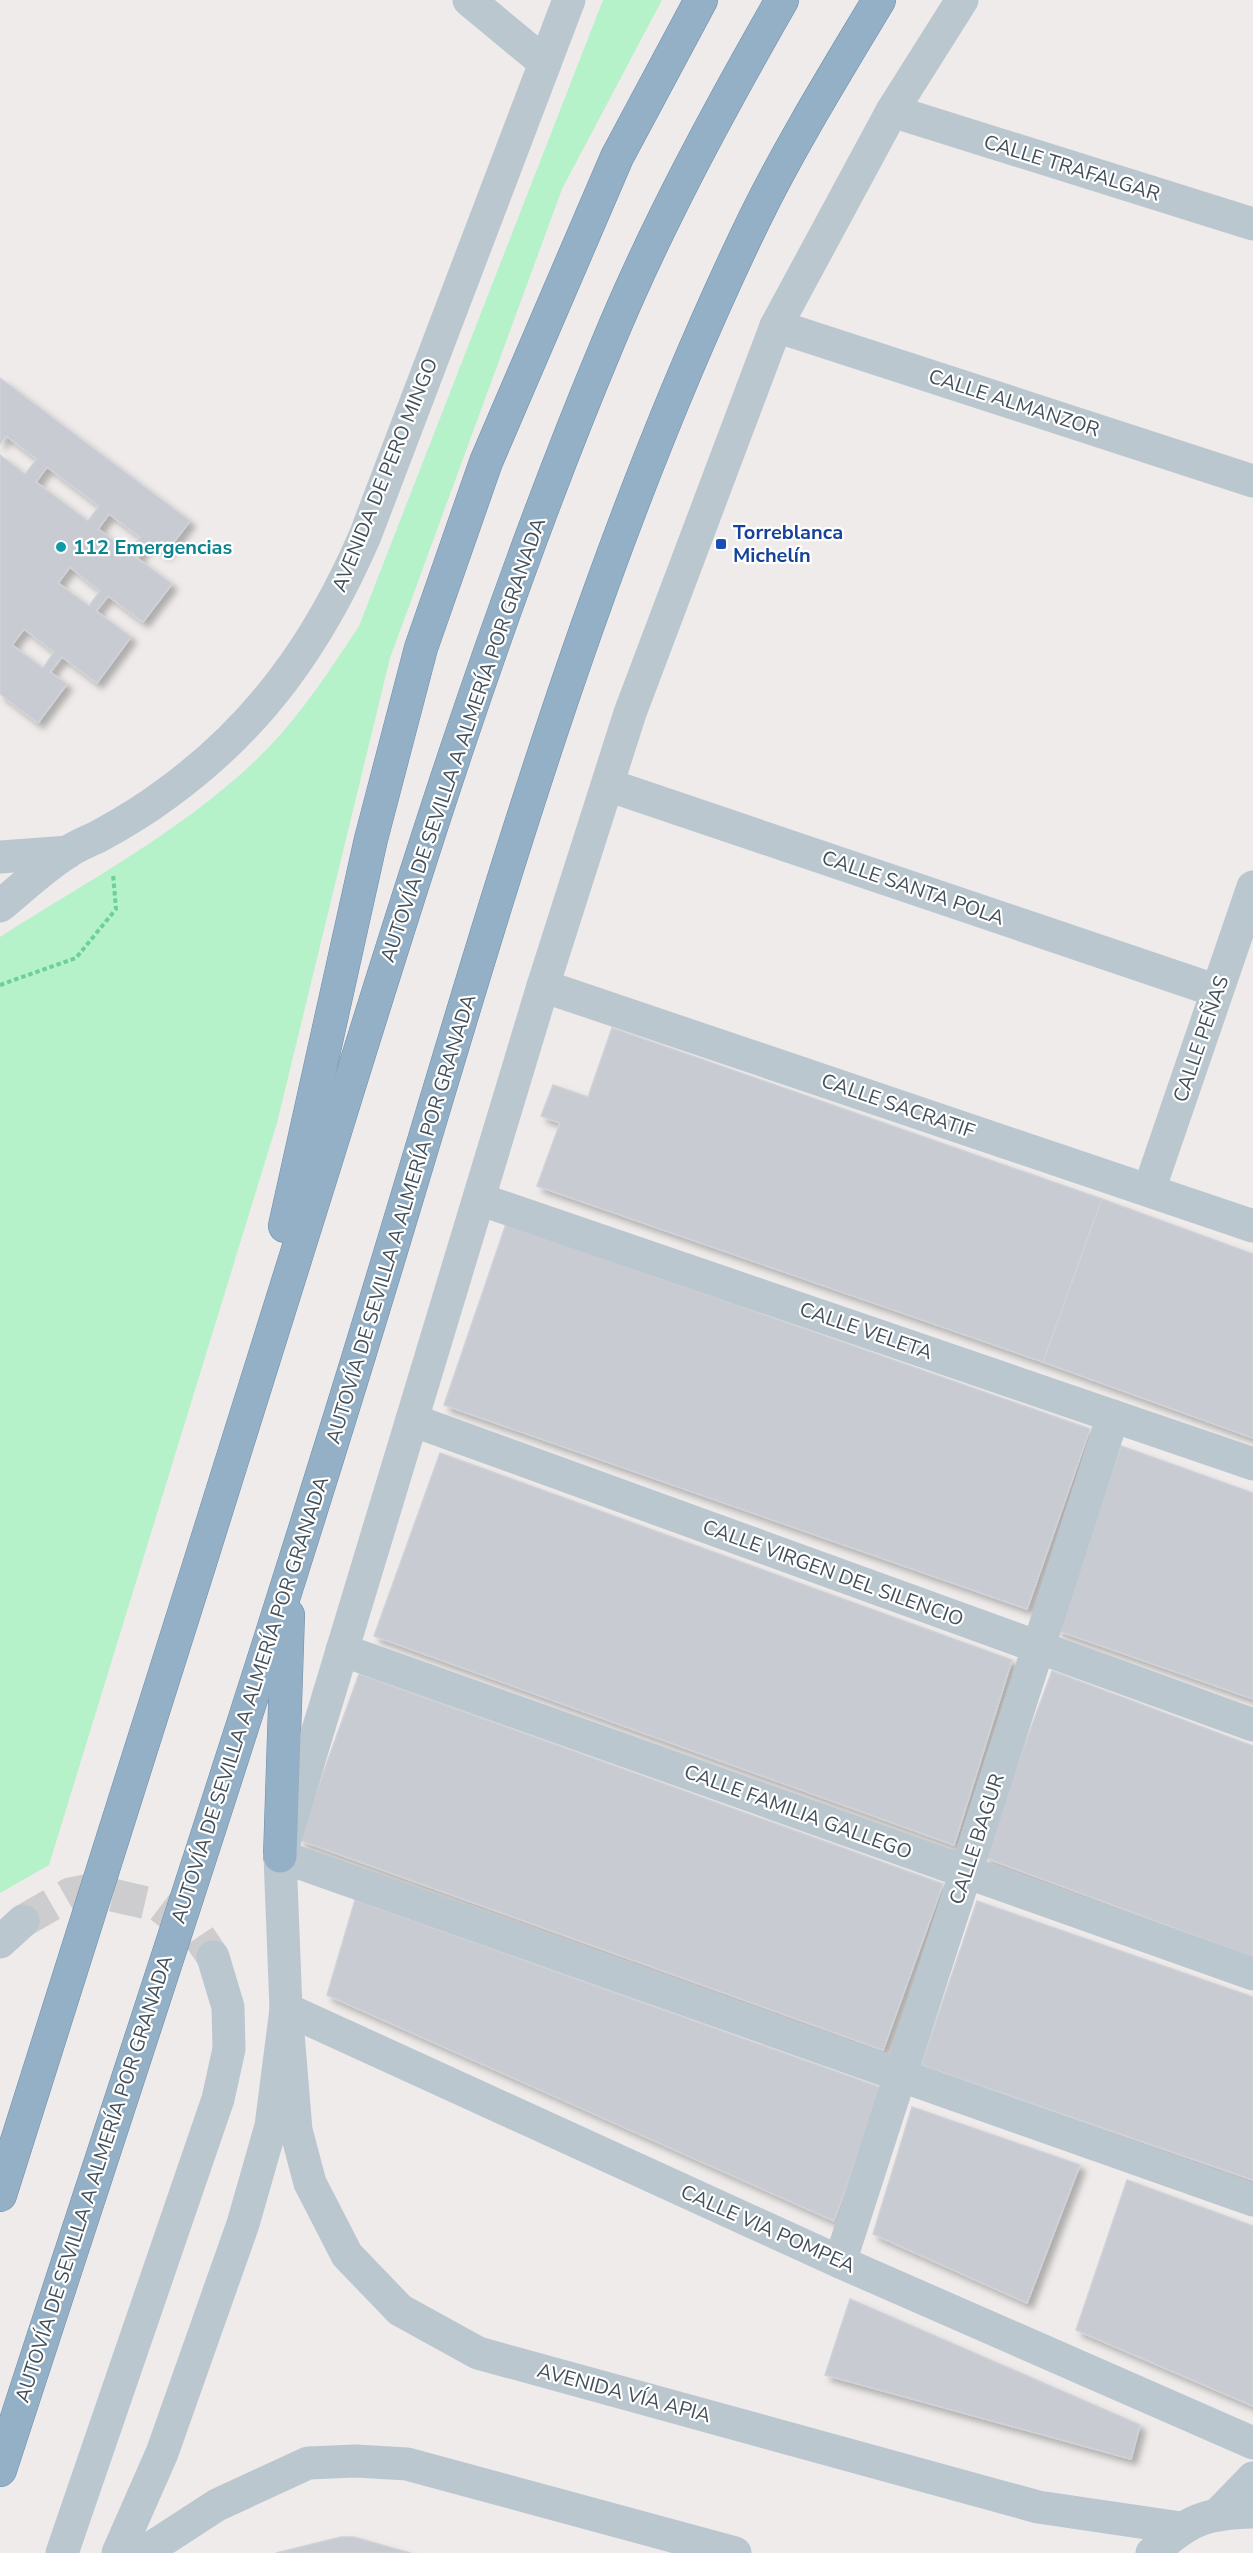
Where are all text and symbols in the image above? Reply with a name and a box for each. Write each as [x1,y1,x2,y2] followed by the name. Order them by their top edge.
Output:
[981,128,1163,208] street label: CALLE TRAFALGAR
[326,354,444,596] street label: AVENIDA DE PERO MINGO
[925,363,1103,443] street label: CALLE ALMANZOR
[374,514,552,966] street label: AUTOVÍA DE SEVILLA A ALMERÍA POR GRANADA
[733,519,843,569] place label: Torreblanca Michelín
[73,534,232,561] place label: 112 Emergencias
[714,537,728,551] marker: Torreblanca Michelín
[54,540,68,554] marker: 112 Emergencias
[818,844,1008,932] street label: CALLE SANTA POLA
[1167,972,1235,1106] street label: CALLE PEÑAS
[320,991,483,1447] street label: AUTOVÍA DE SEVILLA A ALMERÍA POR GRANADA
[818,1067,978,1145] street label: CALLE SACRATIF
[796,1296,937,1367] street label: CALLE VELETA
[165,1473,335,1927] street label: AUTOVÍA DE SEVILLA A ALMERÍA POR GRANADA
[699,1513,967,1633] street label: CALLE VIRGEN DEL SILENCIO
[680,1758,916,1866] street label: CALLE FAMILIA GALLEGO
[943,1770,1011,1908] street label: CALLE BAGUR
[9,1952,179,2406] street label: AUTOVÍA DE SEVILLA A ALMERÍA POR GRANADA
[676,2178,860,2280] street label: CALLE VIA POMPEA
[534,2357,714,2429] street label: AVENIDA VÍA APIA

